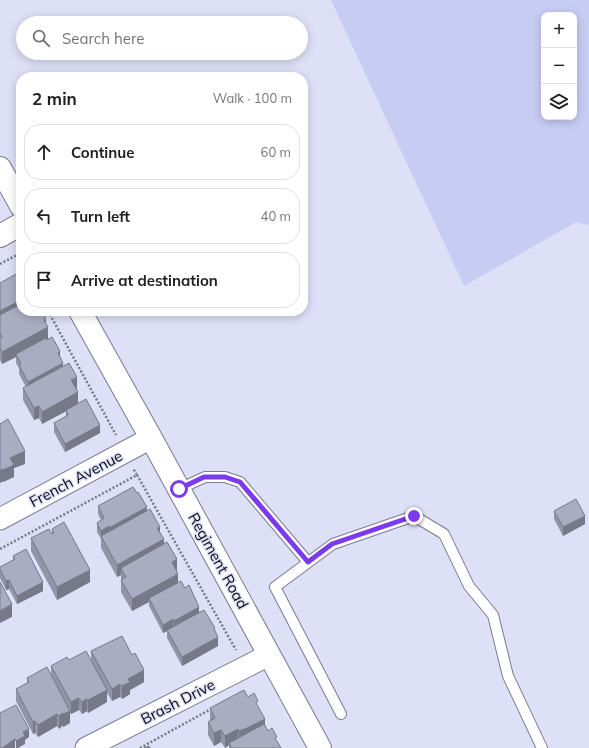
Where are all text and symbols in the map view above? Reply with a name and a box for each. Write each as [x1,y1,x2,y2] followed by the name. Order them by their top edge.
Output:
[541,12,577,120] map controls
[541,12,577,48] button: +
[16,16,308,60] search box
[30,27,52,49] icon: search
[62,29,144,48] text: Search here
[541,48,577,84] button: −
[541,84,577,120] button: layers
[32,88,77,109] text: 2 min
[213,90,292,106] text: Walk · 100 m
[33,141,55,163] icon: ahead
[71,143,134,162] text: Continue
[261,144,291,160] text: 60 m
[33,205,55,227] icon: left
[71,207,130,226] text: Turn left
[261,208,291,224] text: 40 m
[33,269,55,291] icon: arrive
[71,271,218,290] text: Arrive at destination
[26,446,126,511] street label: French Avenue
[170,480,188,498] route start
[405,507,423,525] route end
[184,509,253,612] street label: Regiment Road
[137,675,218,728] street label: Brash Drive

